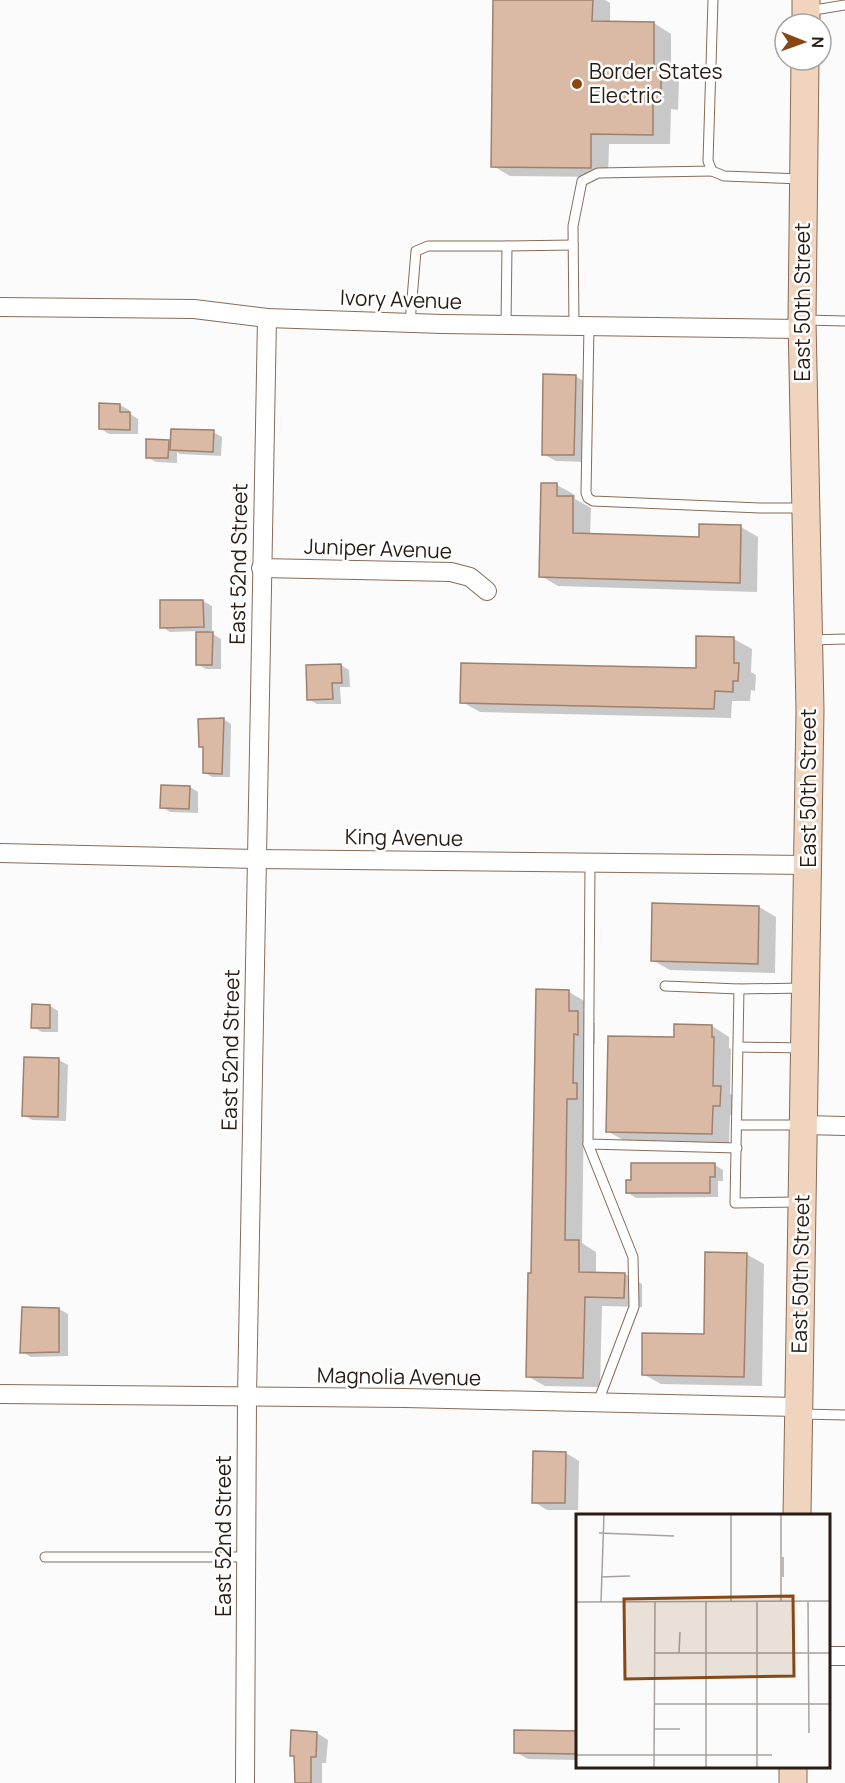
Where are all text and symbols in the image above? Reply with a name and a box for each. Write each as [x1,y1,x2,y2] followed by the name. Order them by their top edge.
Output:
[773,12,833,72] north arrow
[807,36,829,48] text: N
[589,57,722,109] place label: Border States Electric
[570,77,584,91] marker: Border States Electric
[788,223,816,381] street label: East 50th Street
[339,283,463,315] street label: Ivory Avenue
[223,483,253,645] street label: East 52nd Street
[304,531,452,565] street label: Juniper Avenue
[794,709,822,867] street label: East 50th Street
[345,822,463,852] street label: King Avenue
[215,969,245,1131] street label: East 52nd Street
[785,1194,815,1354] street label: East 50th Street
[317,1361,481,1391] street label: Magnolia Avenue
[209,1455,237,1617] street label: East 52nd Street
[576,1514,830,1768] inset map

